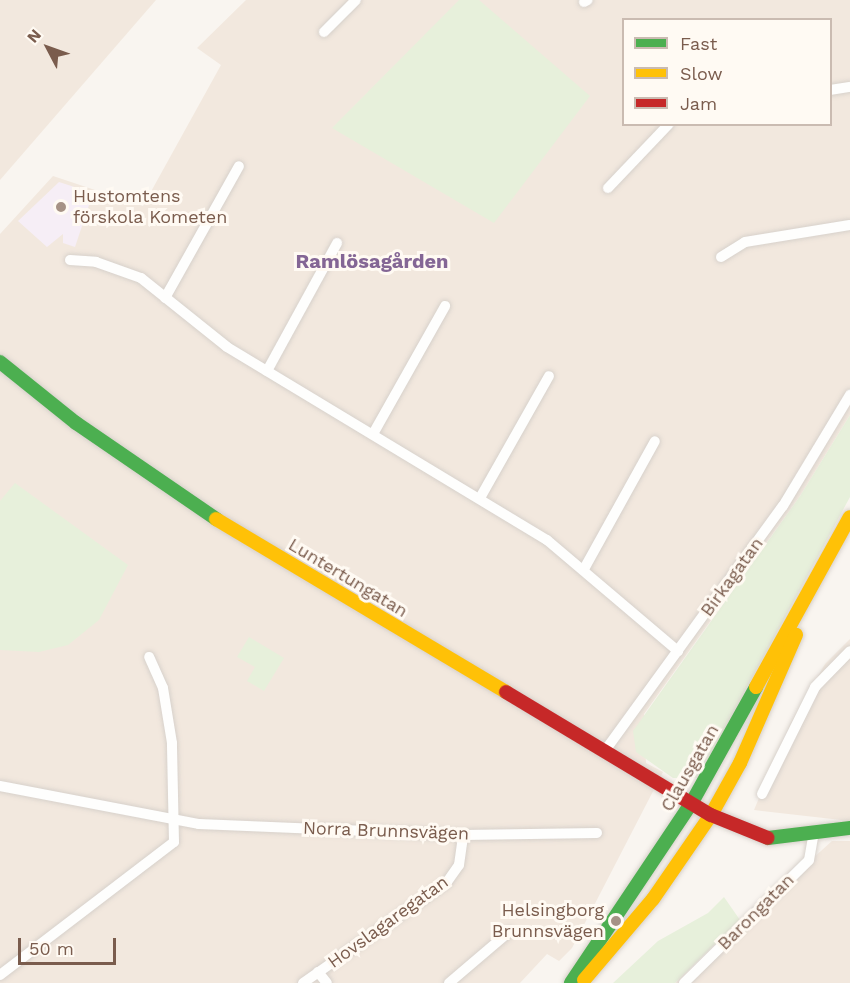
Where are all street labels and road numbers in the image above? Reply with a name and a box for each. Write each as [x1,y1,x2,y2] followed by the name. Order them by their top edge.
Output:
[696,533,768,621] street label: Birkagatan
[284,534,412,622] street label: Luntertungatan
[656,721,724,815] street label: Clausgatan
[302,817,470,845] street label: Norra Brunnsvägen
[713,869,799,955] street label: Barongatan
[324,871,452,973] street label: Hovslagaregatan

